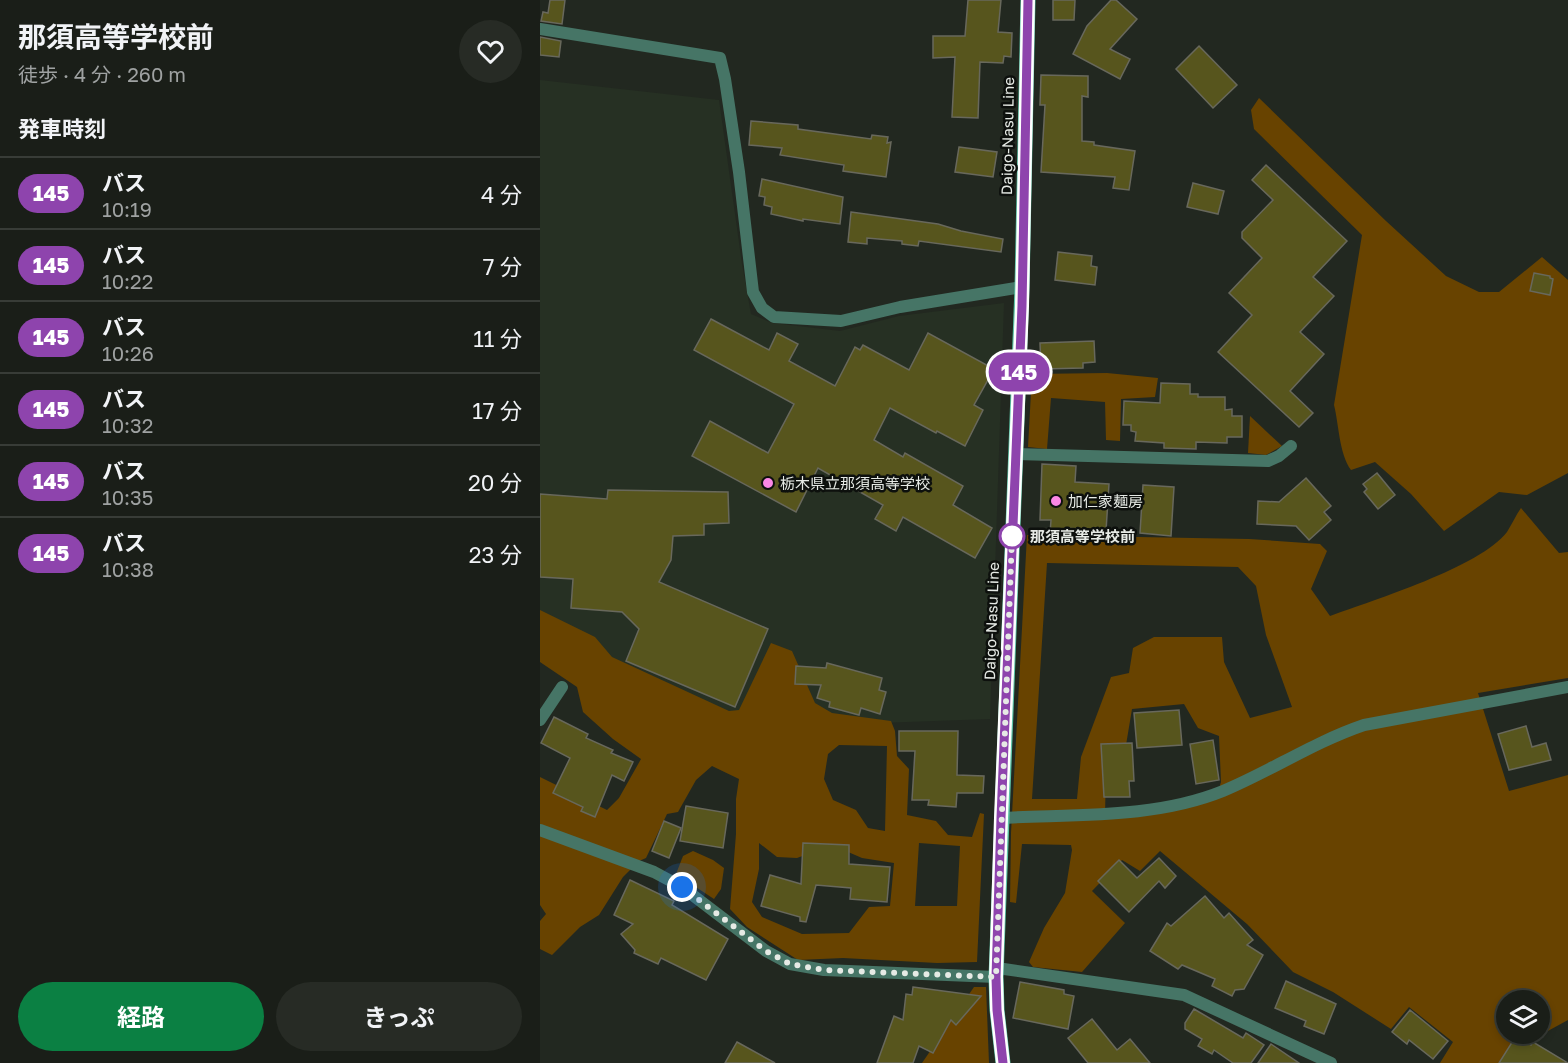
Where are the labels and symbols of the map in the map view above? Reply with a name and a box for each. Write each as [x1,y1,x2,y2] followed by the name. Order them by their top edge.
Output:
[997,77,1017,195] street label: Daigo-Nasu Line
[984,352,1054,392] line badge: 145
[780,474,930,492] place label: 栃木県立那須高等学校
[761,476,775,490] marker: 栃木県立那須高等学校
[1068,492,1143,510] place label: 加仁家麺房
[1049,494,1063,508] marker: 加仁家麺房
[999,523,1025,549] marker: 那須高等学校前
[1030,527,1135,545] place label: 那須高等学校前
[980,561,1002,680] street label: Daigo-Nasu Line
[667,872,697,902] your location

